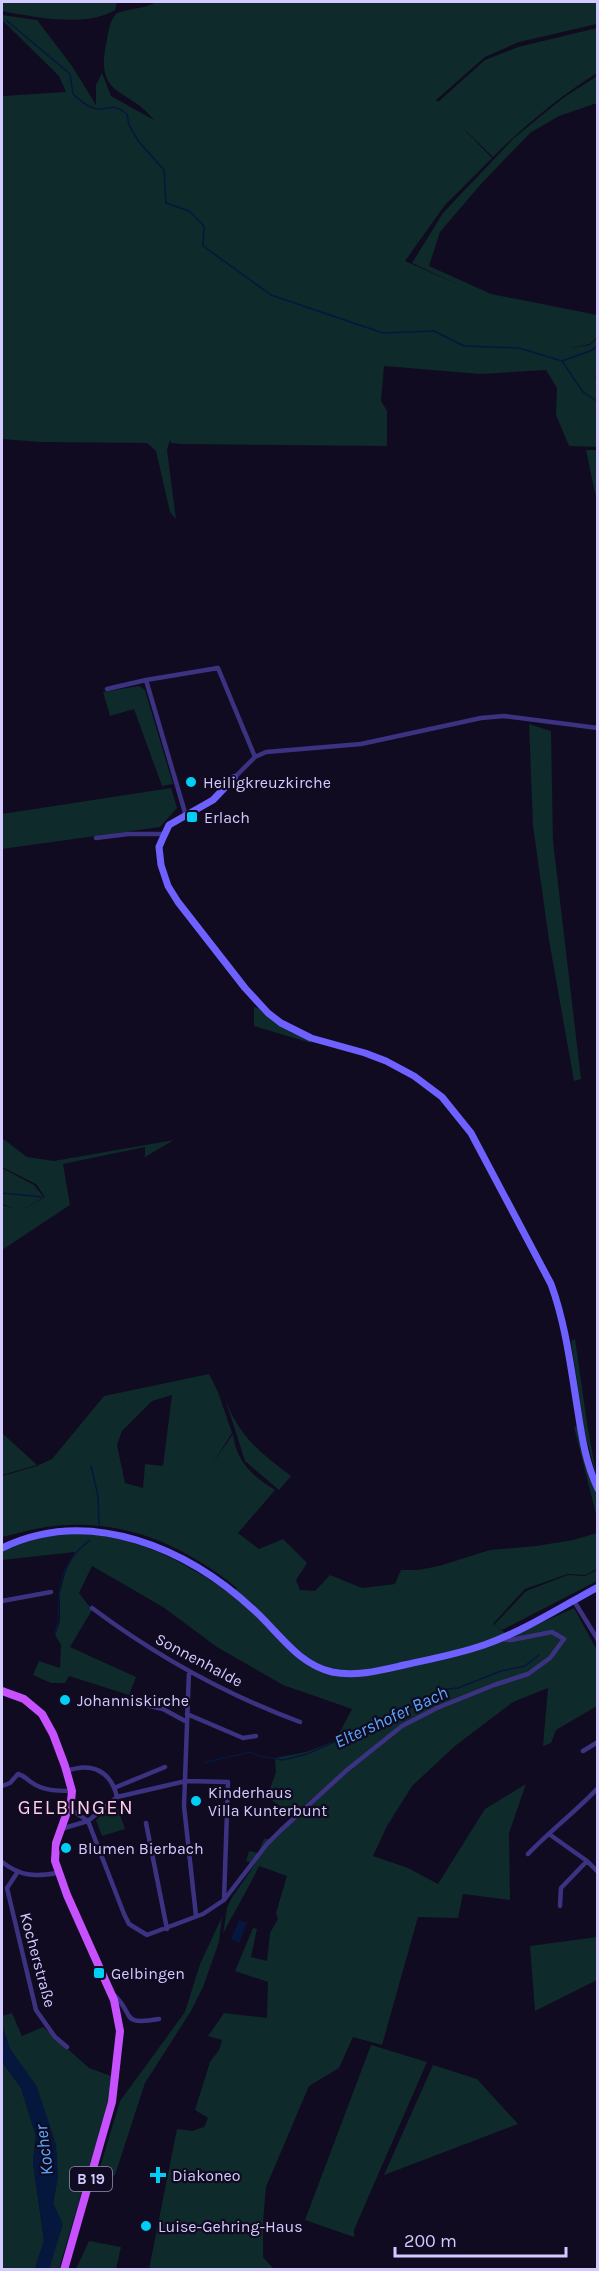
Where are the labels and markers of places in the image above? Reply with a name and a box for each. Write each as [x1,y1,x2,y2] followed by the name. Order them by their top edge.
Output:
[203,773,331,792] place label: Heiligkreuzkirche
[184,775,198,789] marker: Heiligkreuzkirche
[204,808,250,827] place label: Erlach
[185,810,199,824] marker: Erlach
[77,1691,189,1710] place label: Johanniskirche
[58,1693,72,1707] marker: Johanniskirche
[208,1783,327,1820] place label: Kinderhaus Villa Kunterbunt
[189,1794,203,1808] marker: Kinderhaus Villa Kunterbunt
[78,1839,204,1858] place label: Blumen Bierbach
[59,1841,73,1855] marker: Blumen Bierbach
[111,1964,185,1983] place label: Gelbingen
[92,1966,106,1980] marker: Gelbingen
[149,2166,167,2184] marker: Diakoneo
[172,2166,241,2185] place label: Diakoneo
[158,2217,303,2236] place label: Luise-Gehring-Haus
[139,2219,153,2233] marker: Luise-Gehring-Haus

